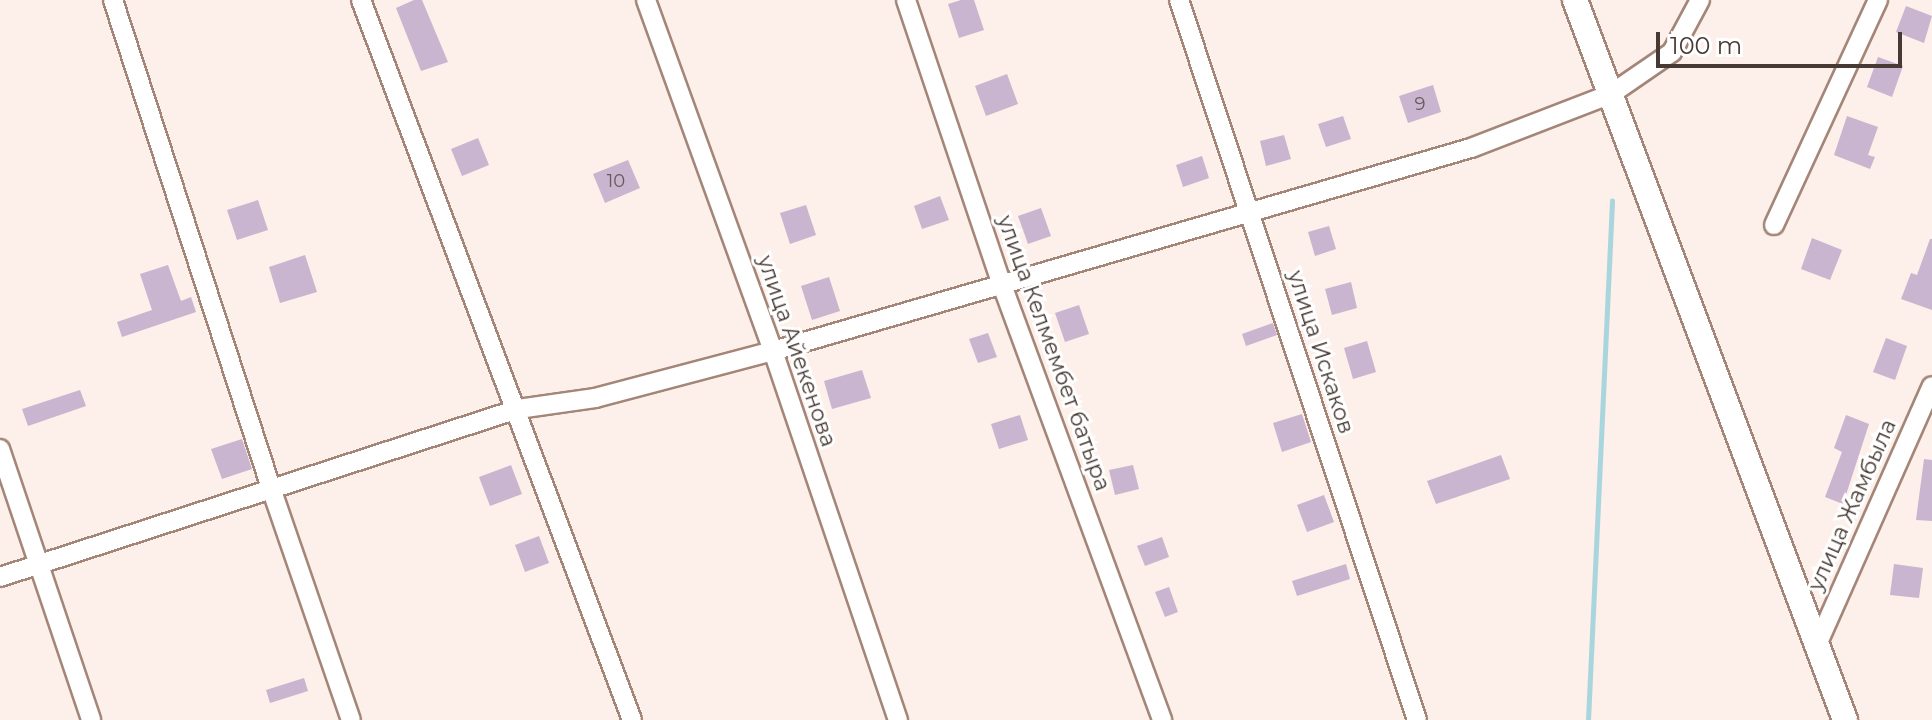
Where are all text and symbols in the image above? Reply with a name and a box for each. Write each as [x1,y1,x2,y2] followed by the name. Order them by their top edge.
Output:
[1660,16,1906,66] scale bar
[1670,31,1742,60] text: 100 m
[1415,93,1425,115] house number: 9
[607,170,625,192] house number: 10
[992,212,1116,494] street label: улица Келмембет батыра
[752,252,842,450] street label: улица Айекенова
[1282,267,1360,437] street label: улица Искаков
[1802,415,1902,595] street label: улица Жамбыла

